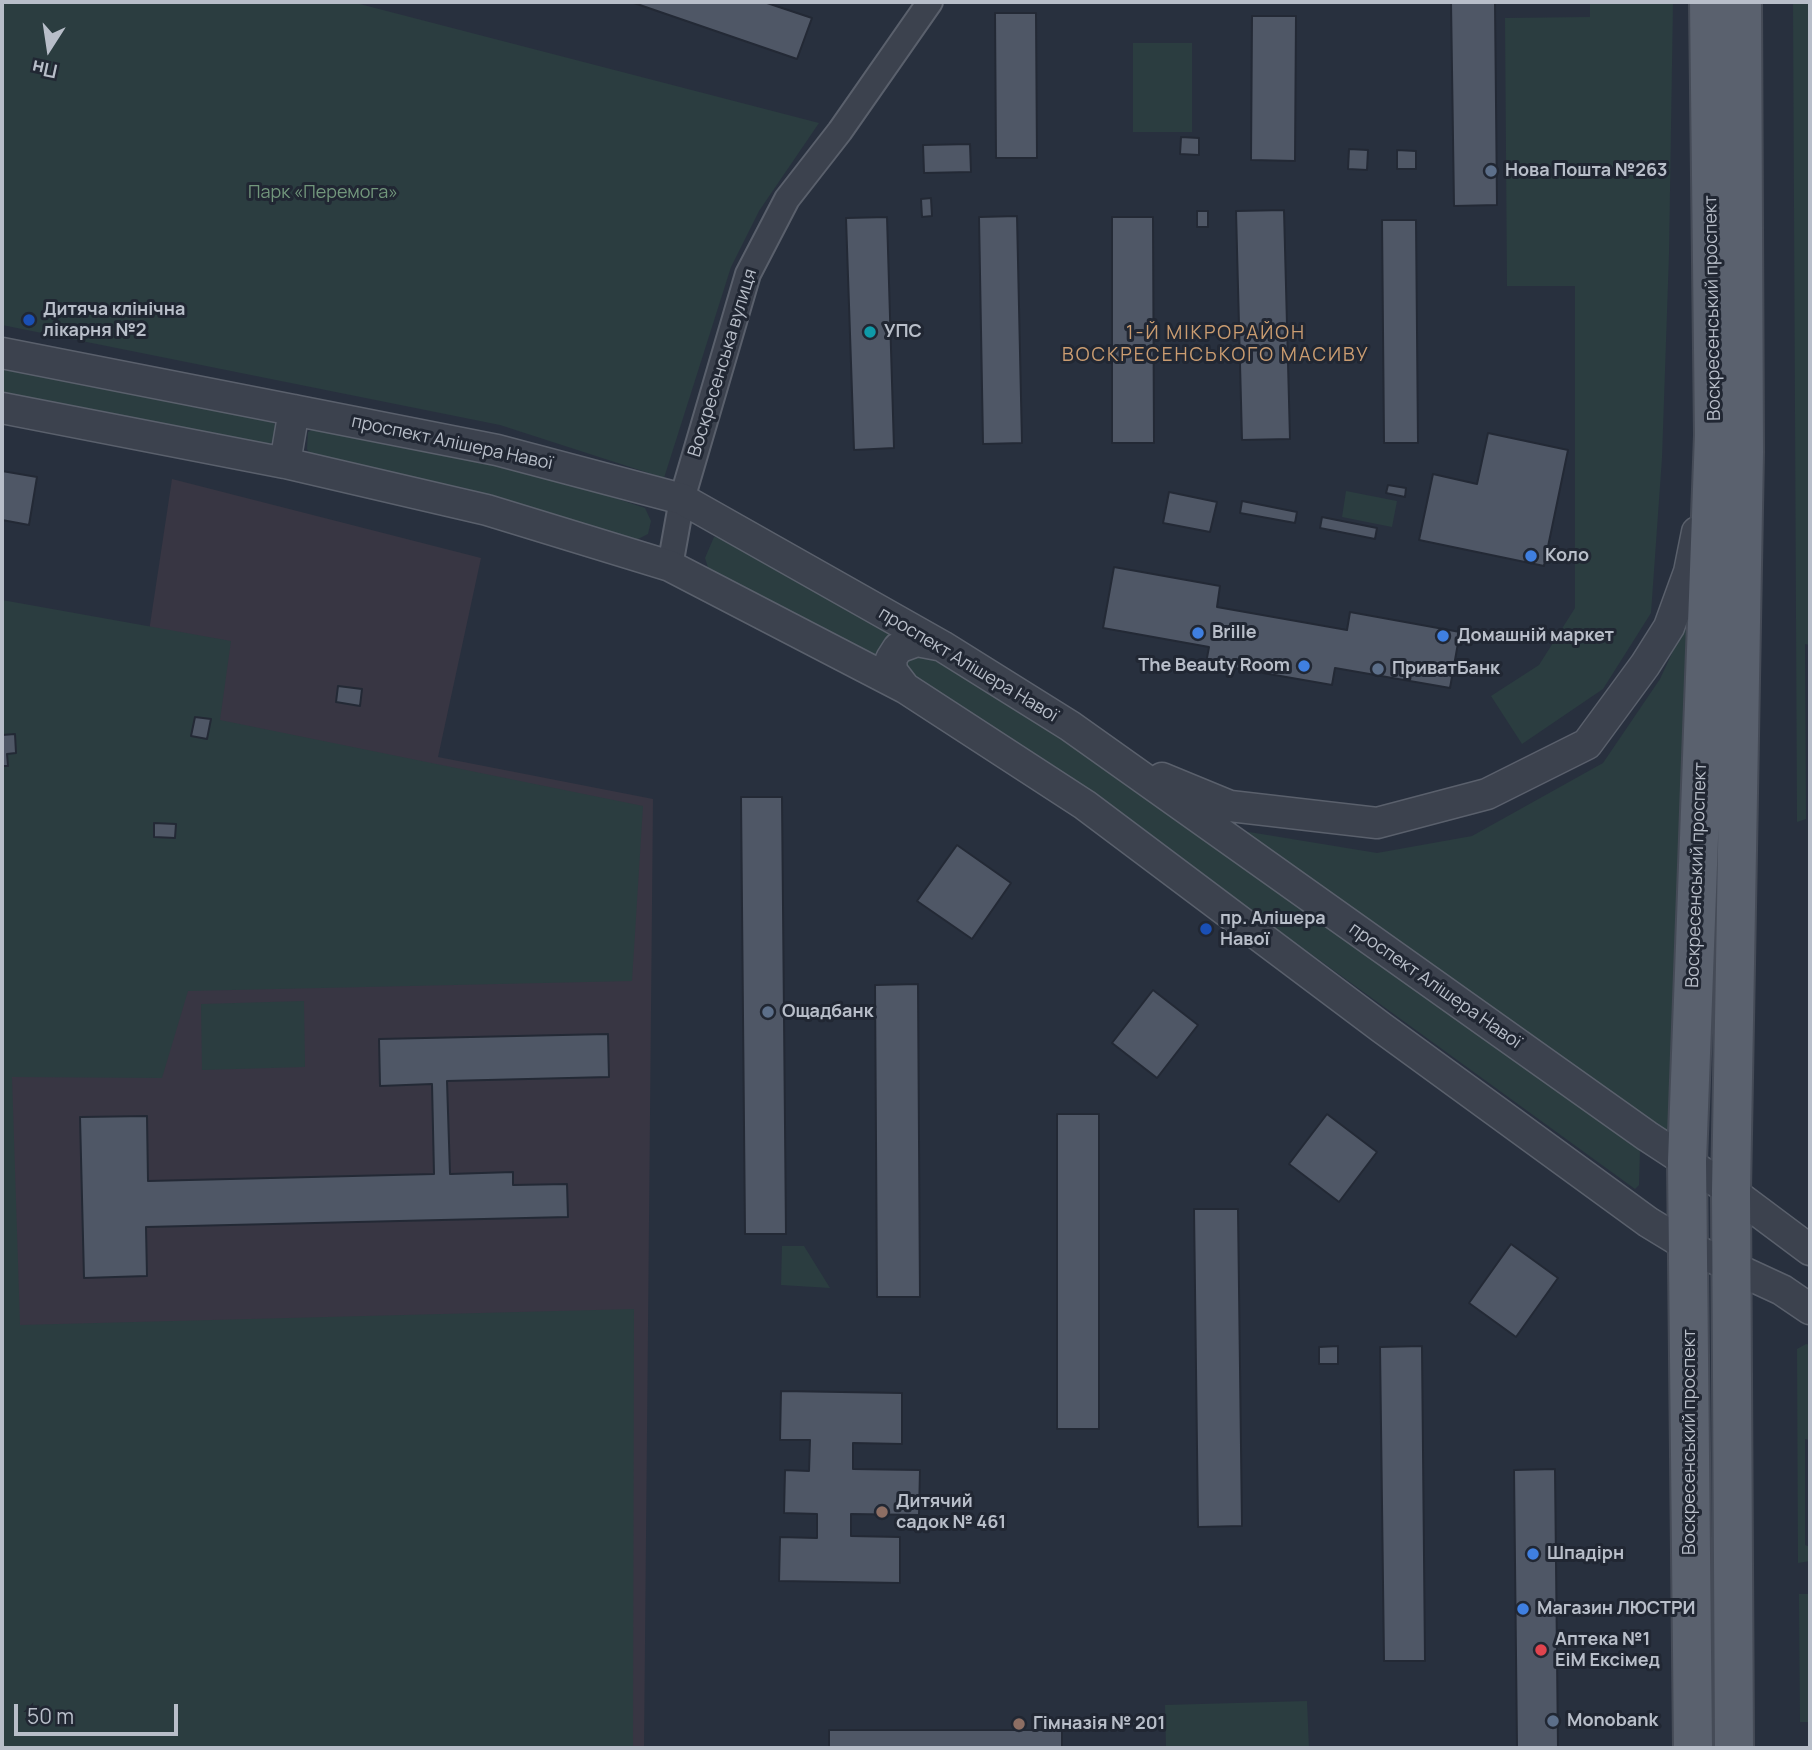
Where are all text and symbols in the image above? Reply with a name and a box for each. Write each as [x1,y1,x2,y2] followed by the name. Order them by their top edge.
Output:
[14,14,84,84] north arrow
[29,54,60,85] text: Пн
[1505,160,1668,182] place label: Нова Пошта №263
[1483,163,1499,179] marker: Нова Пошта №263
[248,182,398,204] park label: Парк «Перемога»
[1700,195,1726,421] street label: Воскресенський проспект
[684,266,762,460] street label: Воскресенська вулиця
[43,299,185,342] place label: Дитяча клінічна лікарня №2
[21,312,37,328] marker: Дитяча клінічна лікарня №2
[884,321,922,343] place label: УПС
[1065,323,1367,367] district label: 1-Й МІКРОРАЙОН ВОСКРЕСЕНСЬКОГО МАСИВУ
[862,324,878,340] marker: УПС
[349,411,555,475] street label: проспект Алішера Навої
[1545,545,1589,567] place label: Коло
[1523,548,1539,564] marker: Коло
[875,603,1061,727] street label: проспект Алішера Навої
[1212,622,1257,644] place label: Brille
[1190,625,1206,641] marker: Brille
[1457,625,1614,647] place label: Домашній маркет
[1435,628,1451,644] marker: Домашній маркет
[1138,655,1290,677] place label: The Beauty Room
[1296,658,1312,674] marker: The Beauty Room
[1392,658,1500,680] place label: ПриватБанк
[1370,661,1386,677] marker: ПриватБанк
[1682,762,1712,988] street label: Воскресенський проспект
[1220,908,1326,950] place label: пр. Алішера Навої
[1345,918,1525,1054] street label: проспект Алішера Навої
[1198,921,1214,937] marker: пр. Алішера Навої
[782,1001,873,1023] place label: Ощадбанк
[760,1004,776,1020] marker: Ощадбанк
[1679,1329,1701,1555] street label: Воскресенський проспект
[896,1491,1006,1534] place label: Дитячий садок № 461
[874,1504,890,1520] marker: Дитячий садок № 461
[1547,1543,1624,1565] place label: Шпадірн
[1525,1546,1541,1562] marker: Шпадірн
[1537,1598,1695,1620] place label: Магазин ЛЮСТРИ
[1515,1601,1531,1617] marker: Магазин ЛЮСТРИ
[1555,1629,1660,1672] place label: Аптека №1 EiM Ексімед
[1533,1642,1549,1658] marker: Аптека №1 EiM Ексімед
[18,1690,182,1734] scale bar
[27,1702,74,1730] text: 50 m
[1567,1710,1658,1732] place label: Monobank
[1033,1713,1165,1735] place label: Гімназія № 201
[1545,1713,1561,1729] marker: Monobank
[1011,1716,1027,1732] marker: Гімназія № 201

